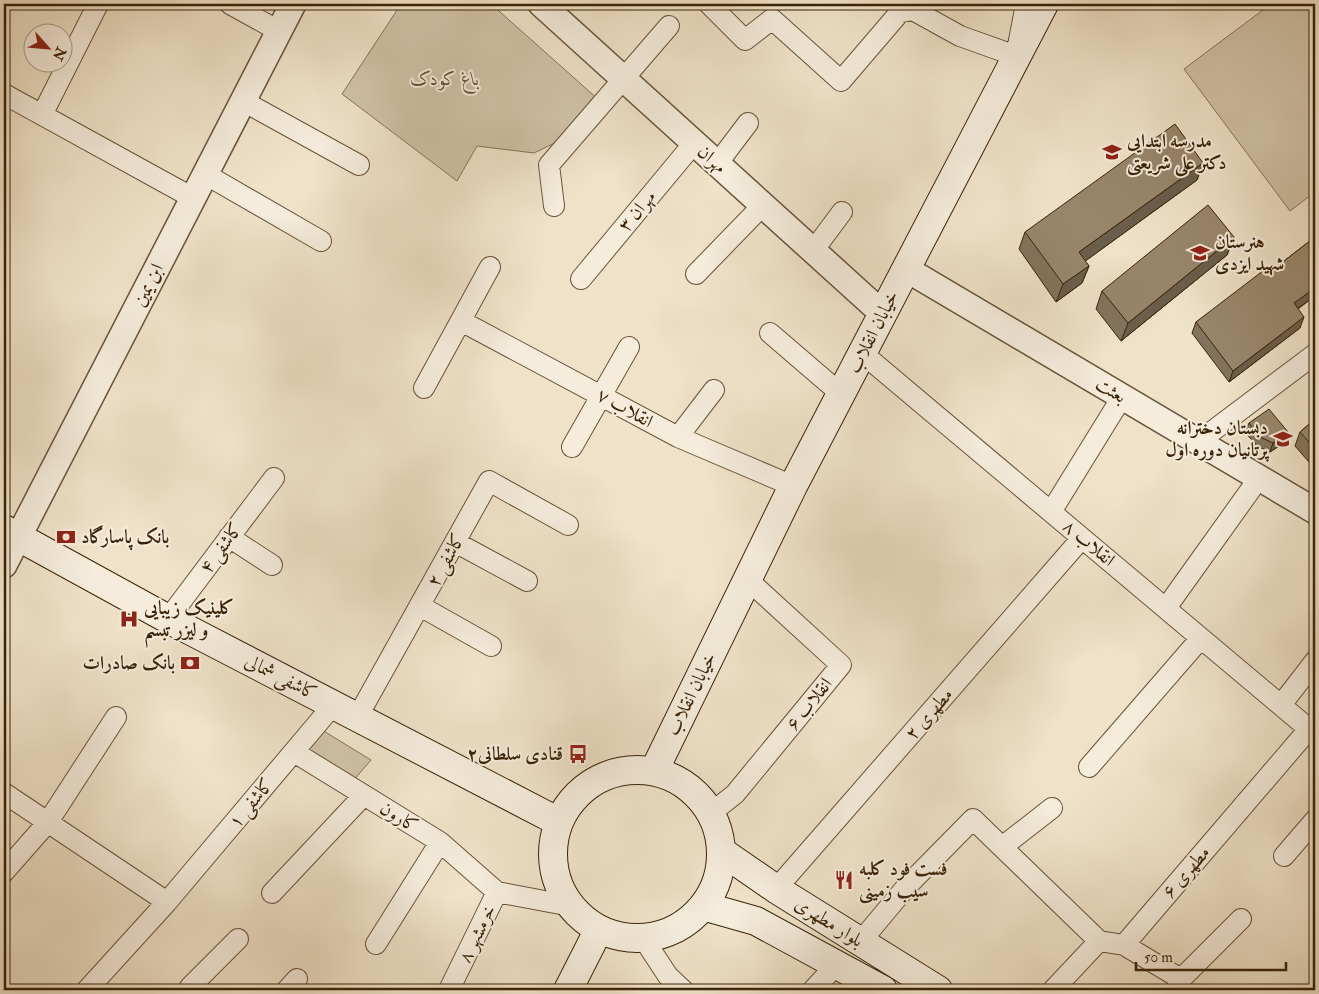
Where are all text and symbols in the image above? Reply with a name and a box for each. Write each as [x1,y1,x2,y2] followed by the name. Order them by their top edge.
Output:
[22,22,72,72] north arrow
[49,43,70,64] text: N
[411,67,480,94] park label: باغ کودک
[1126,129,1227,178] place label: مدرسه ابتدایی دکتر علی شریعتی
[692,140,732,178] street label: مهران
[1101,141,1123,163] school or university icon: مدرسه ابتدایی دکتر علی شریعتی
[613,185,661,237] street label: مهران ۳
[1215,230,1284,276] place label: هنرستان شهید ایزدی
[1189,242,1211,264] school or university icon: هنرستان شهید ایزدی
[127,259,169,311] street label: ابن یمین
[842,286,904,378] street label: خیابان انقلاب
[1091,371,1131,409] street label: بعثت
[593,383,657,433] street label: انقلاب ۷
[1165,416,1269,462] place label: دبستان دخترانه پرتانیان دوره اول
[1272,428,1294,450] school or university icon: دبستان دخترانه پرتانیان دوره اول
[1058,514,1120,572] street label: انقلاب ۸
[194,518,249,579] street label: کاشفی ۴
[81,525,170,551] place label: بانک پاسارگاد
[55,526,77,548] bank icon: بانک پاسارگاد
[422,529,471,592] street label: کاشفی ۲
[143,596,234,648] place label: کلینیک زیبایی و لیزر تبسم
[118,608,140,630] hospital icon: کلینیک زیبایی و لیزر تبسم
[661,648,721,740] street label: خیابان انقلاب
[240,649,321,706] street label: کاشفی شمالی
[82,651,175,675] place label: بانک صادرات
[179,652,201,674] bank icon: بانک صادرات
[781,673,837,735] street label: انقلاب ۶
[900,683,958,745] street label: مطهری ۲
[467,742,563,766] place label: قنادی سلطانی۲
[567,743,589,765] bus stop icon: قنادی سلطانی۲
[223,773,280,833] street label: کاشفی ۱
[375,796,423,838] street label: کارون
[1157,841,1215,903] street label: مطهری ۶
[859,857,948,904] place label: فست فود کلبه سیب زمینی
[833,869,855,891] restaurant icon: فست فود کلبه سیب زمینی
[790,892,868,952] street label: بلوار مطهری
[453,901,501,967] street label: خرمشهر ۸
[1136,939,1286,971] scale bar
[1144,948,1173,967] text: 50 m

